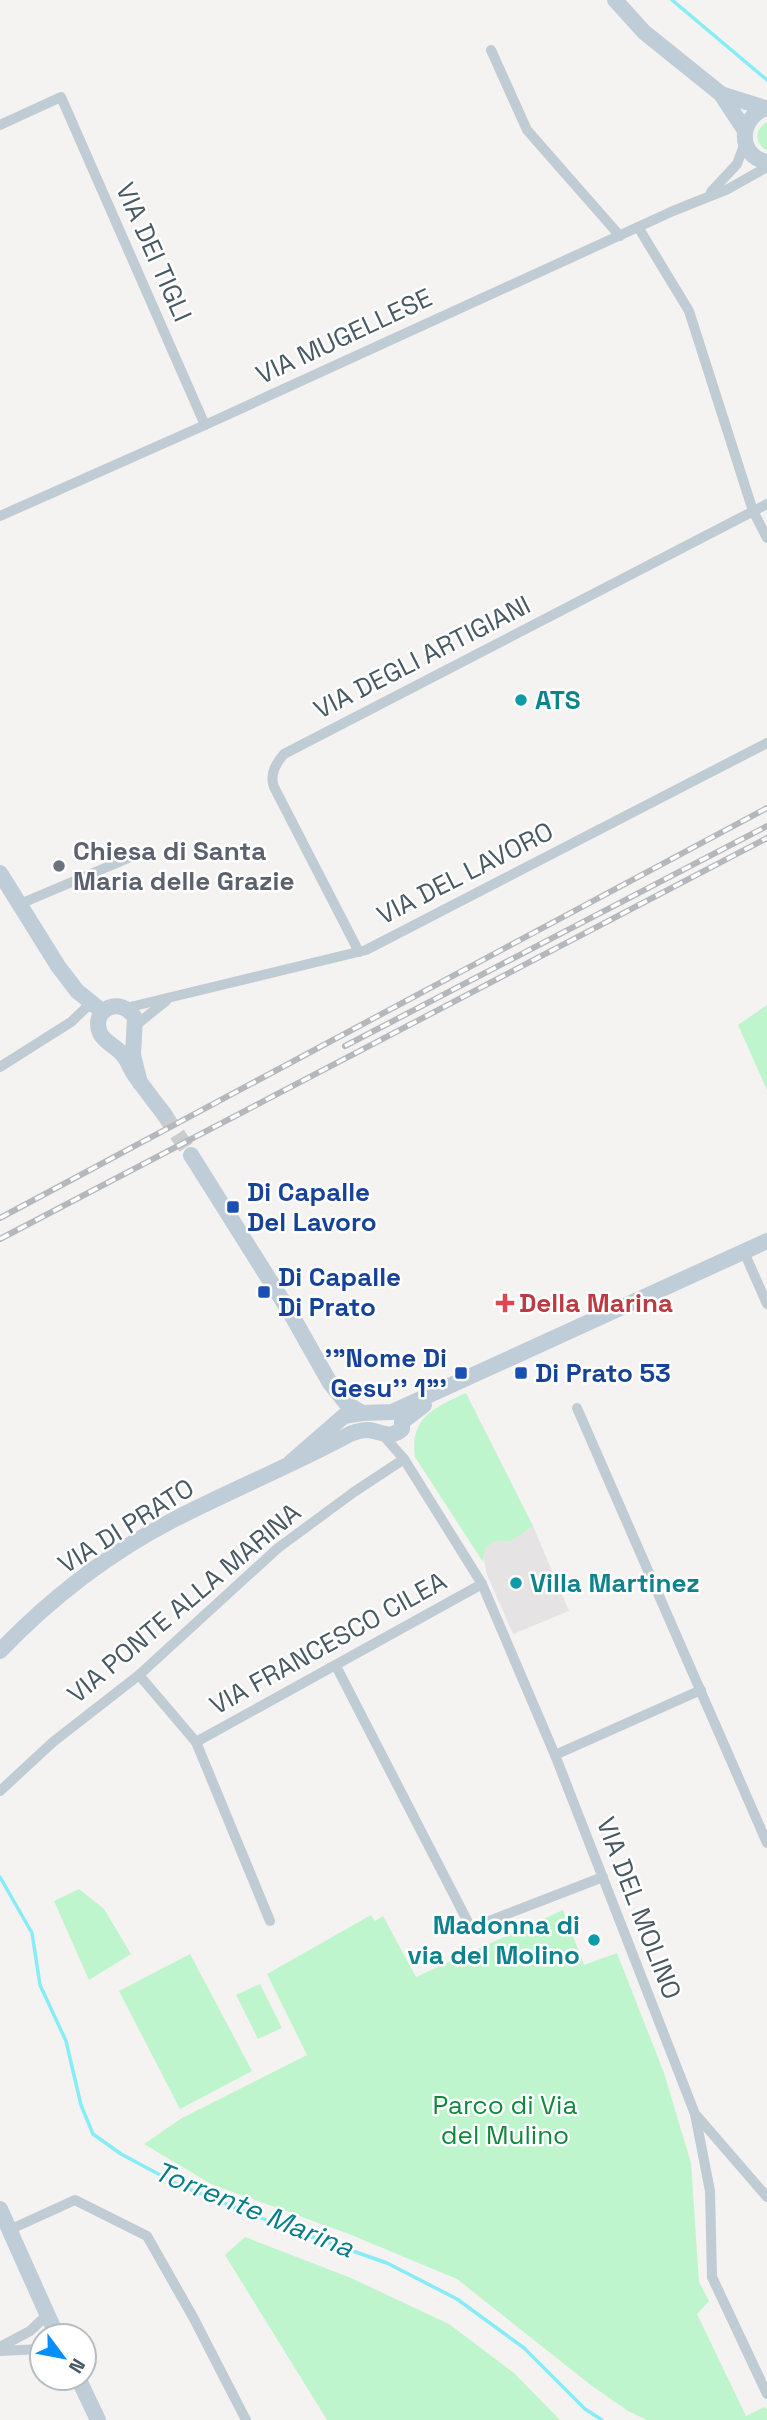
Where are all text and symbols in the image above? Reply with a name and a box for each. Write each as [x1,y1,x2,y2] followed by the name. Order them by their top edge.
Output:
[108,177,200,327] street label: VIA DEI TIGLI
[251,280,437,392] street label: VIA MUGELLESE
[308,588,536,726] street label: VIA DEGLI ARTIGIANI
[535,683,581,717] place label: ATS
[513,692,529,708] marker: ATS
[371,814,559,932] street label: VIA DEL LAVORO
[73,834,294,898] place label: Chiesa di Santa Maria delle Grazie
[51,858,67,874] marker: Chiesa di Santa Maria delle Grazie
[247,1175,377,1239] place label: Di Capalle Del Lavoro
[225,1199,241,1215] marker: Di Capalle Del Lavoro
[278,1260,401,1324] place label: Di Capalle Di Prato
[256,1284,272,1300] marker: Di Capalle Di Prato
[519,1286,673,1320] place label: Della Marina
[497,1295,513,1311] marker: Della Marina
[325,1341,447,1405] place label: '"Nome Di Gesu'' 1"'
[535,1356,671,1390] place label: Di Prato 53
[453,1365,469,1381] marker: '"Nome Di Gesu'' 1"'
[513,1365,529,1381] marker: Di Prato 53
[52,1471,200,1581] street label: VIA DI PRATO
[60,1495,308,1711] street label: VIA PONTE ALLA MARINA
[204,1564,452,1722] street label: VIA FRANCESCO CILEA
[530,1566,700,1600] place label: Villa Martinez
[508,1575,524,1591] marker: Villa Martinez
[589,1812,689,2004] street label: VIA DEL MOLINO
[407,1908,580,1972] place label: Madonna di via del Molino
[586,1932,602,1948] marker: Madonna di via del Molino
[433,2088,577,2152] park label: Parco di Via del Mulino
[149,2153,360,2266] water label: Torrente Marina
[28,2322,98,2392] north arrow
[63,2354,91,2378] text: N

